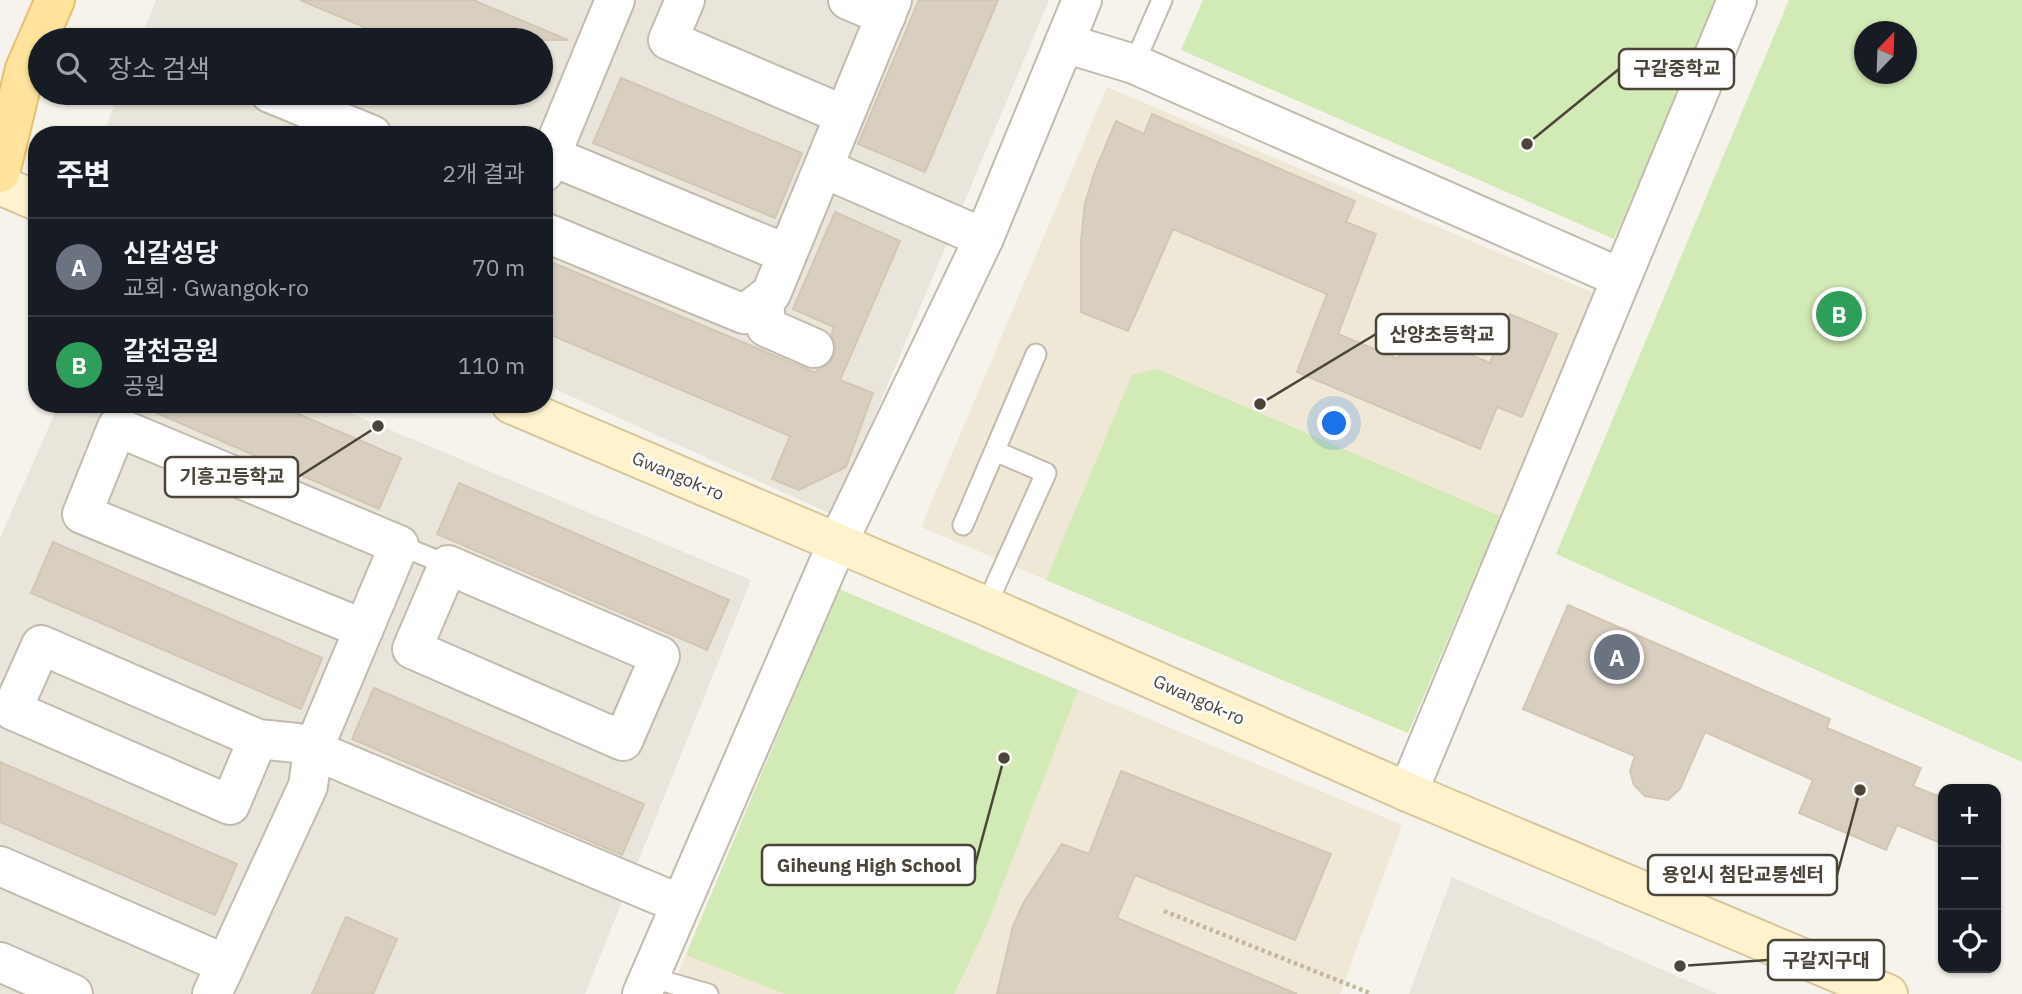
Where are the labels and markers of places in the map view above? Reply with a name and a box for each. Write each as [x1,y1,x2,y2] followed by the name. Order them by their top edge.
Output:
[1619,49,1734,89] callout: 구갈중학교
[1816,288,1862,340] pin: B
[1376,314,1509,354] callout: 산양초등학교
[165,457,298,497] callout: 기흥고등학교
[1594,631,1640,683] pin: A
[762,845,975,885] callout: Giheung High School
[1648,855,1837,895] callout: 용인시 첨단교통센터
[1768,940,1884,980] callout: 구갈지구대

